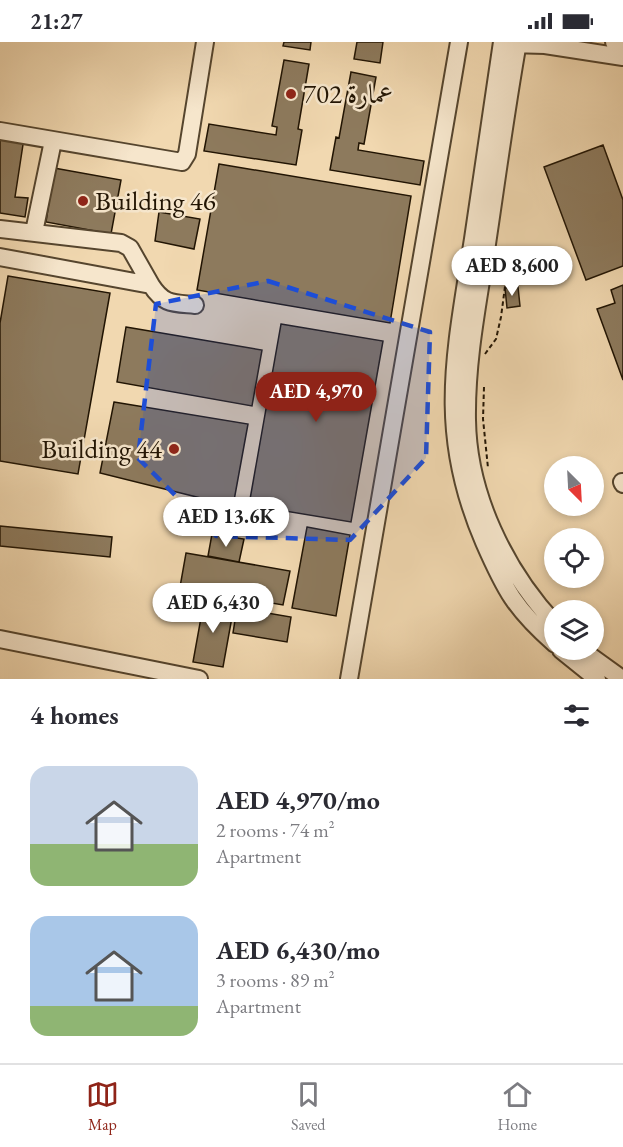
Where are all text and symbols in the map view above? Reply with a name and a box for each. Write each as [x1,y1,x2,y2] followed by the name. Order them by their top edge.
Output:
[30,7,83,36] text: 21:27
[303,76,393,111] place label: عمارة 702
[284,87,298,101] marker: عمارة 702
[95,183,216,218] place label: Building 46
[76,194,90,208] marker: Building 46
[443,246,581,297] pin: AED 8,600
[466,252,558,278] text: AED 8,600
[247,372,385,423] pin: AED 4,970
[270,378,362,404] text: AED 4,970
[41,431,163,466] place label: Building 44
[167,442,181,456] marker: Building 44
[544,456,604,516] north arrow
[544,456,604,660] map controls
[157,497,295,548] pin: AED 13.6K
[177,503,275,529] text: AED 13.6K
[544,528,604,588] button: locate
[144,583,282,634] pin: AED 6,430
[167,589,259,615] text: AED 6,430
[544,600,604,660] button: layers
[30,698,119,732] text: 4 homes
[560,699,593,732] icon: filters
[216,783,380,817] text: AED 4,970/mo
[78,790,150,862] icon: home
[216,817,335,843] text: 2 rooms · 74 m²
[216,843,301,869] text: Apartment
[216,933,380,967] text: AED 6,430/mo
[78,940,150,1012] icon: home
[216,967,335,993] text: 3 rooms · 89 m²
[216,993,301,1019] text: Apartment
[86,1078,119,1135] tab: Map
[291,1078,325,1135] tab: Saved
[497,1078,537,1135] tab: Home

